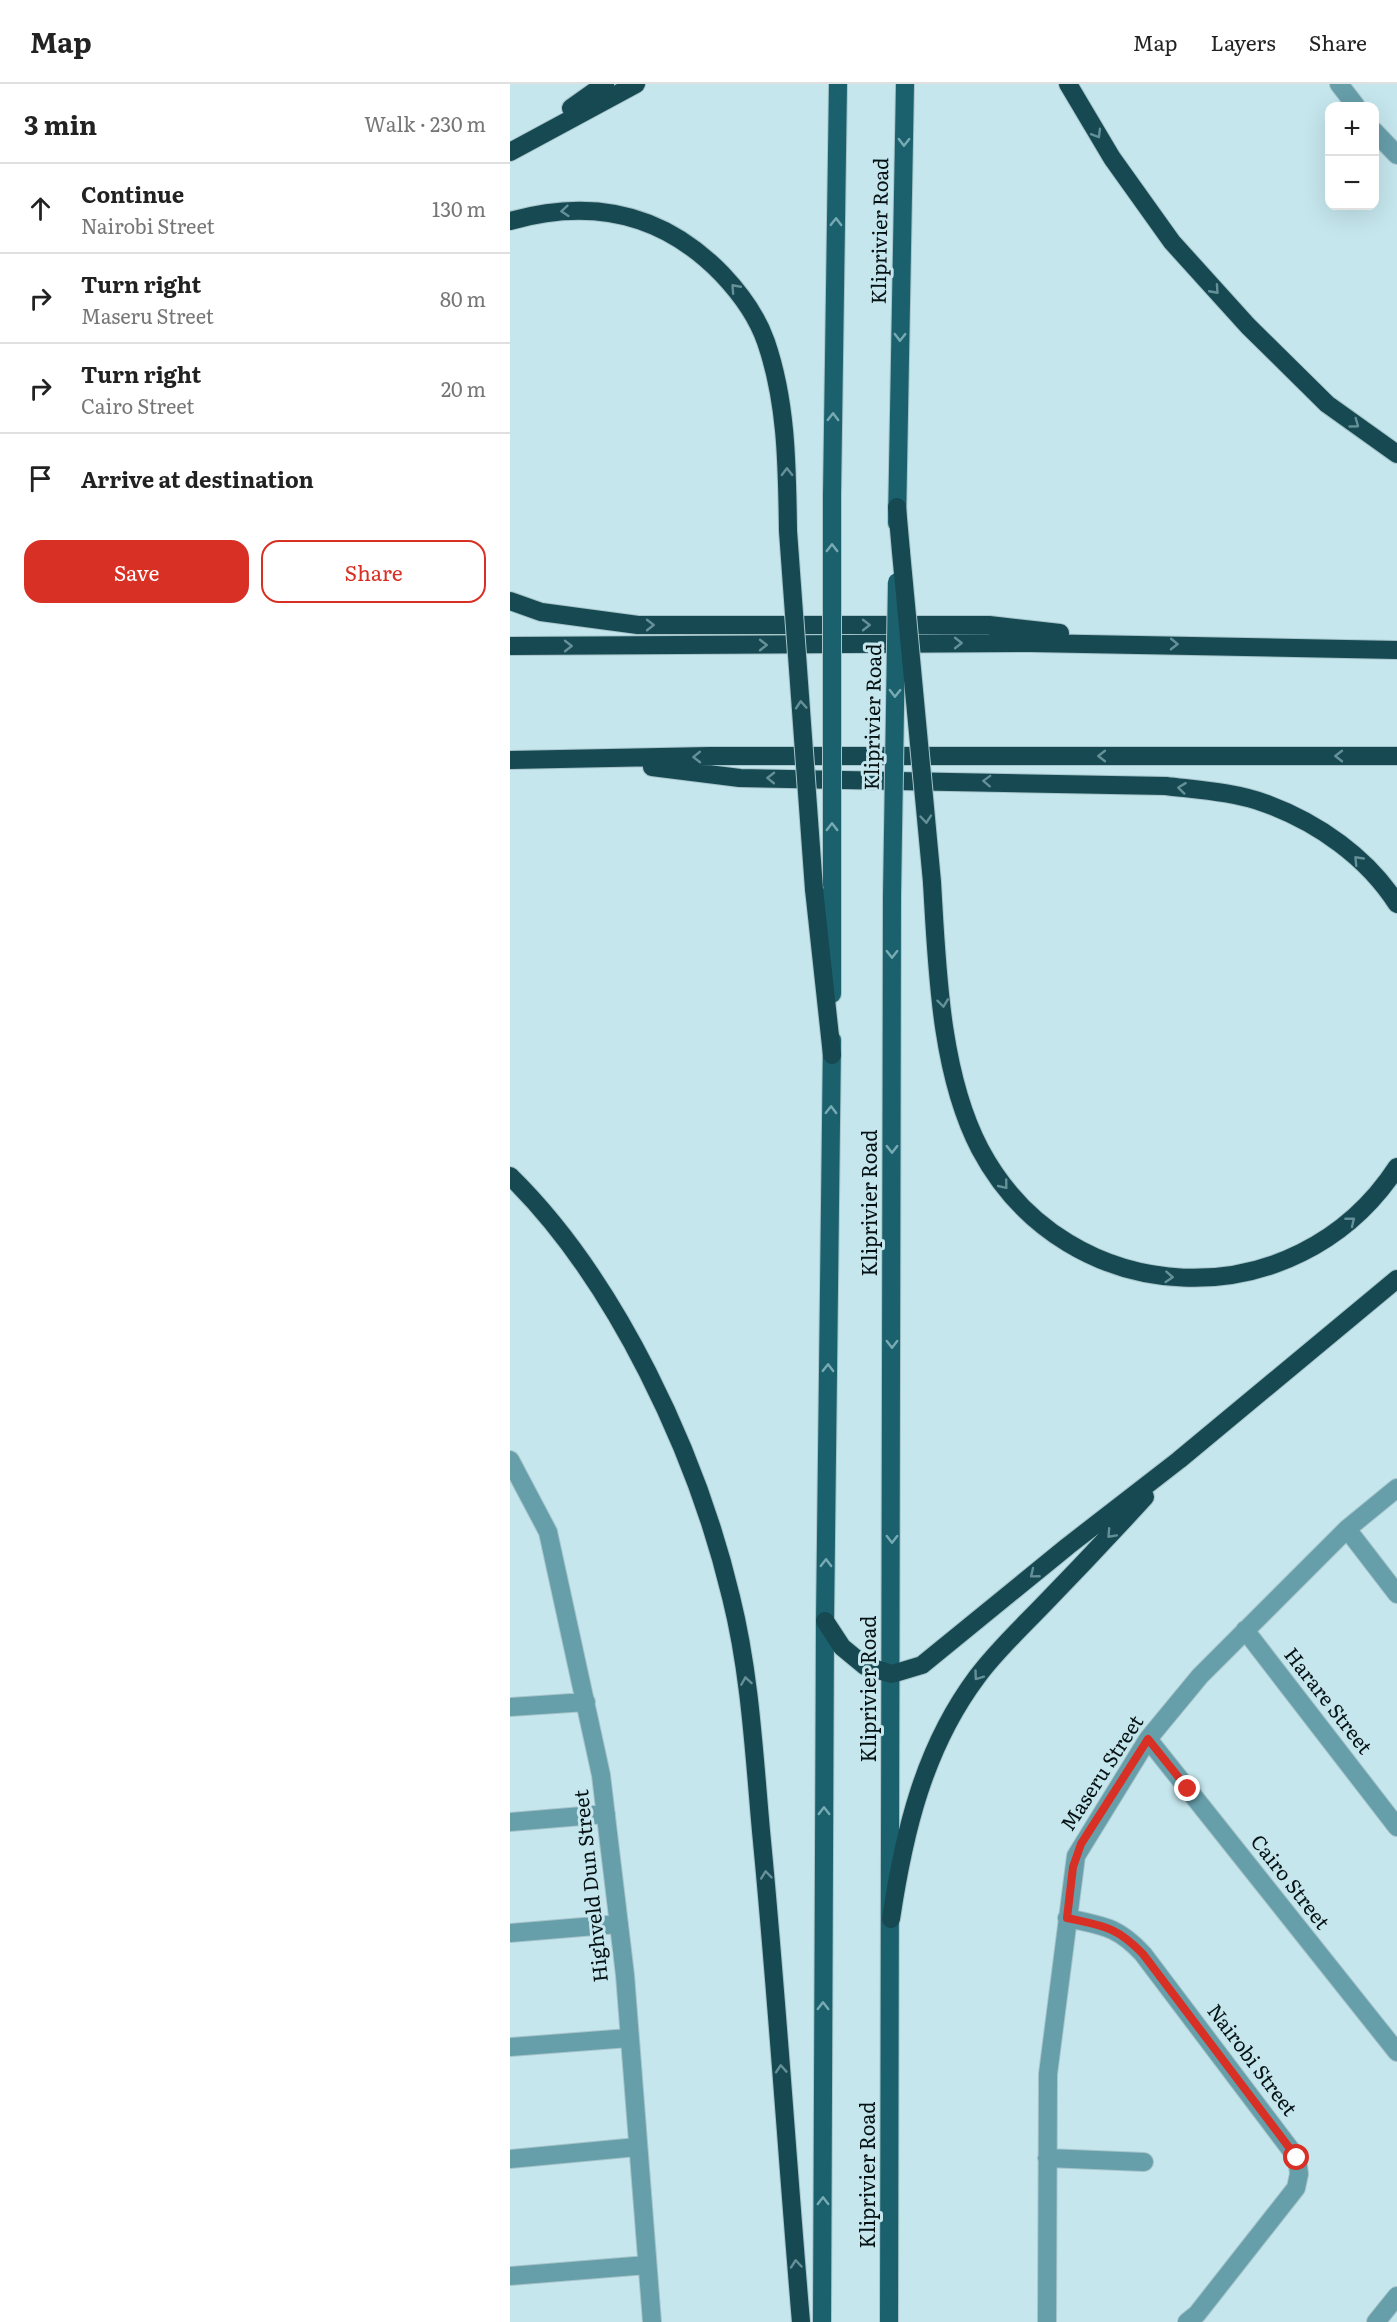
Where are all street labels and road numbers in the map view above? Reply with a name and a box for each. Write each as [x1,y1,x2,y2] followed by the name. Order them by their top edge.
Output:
[862,157,894,305] street label: Kliprivier Road
[855,643,887,791] street label: Kliprivier Road
[853,1130,883,1276] street label: Kliprivier Road
[852,1616,882,1762] street label: Kliprivier Road
[1278,1640,1381,1760] street label: Harare Street
[1052,1708,1149,1836] street label: Maseru Street
[564,1788,614,1984] street label: Highveld Dun Street
[1245,1827,1338,1935] street label: Cairo Street
[1201,1996,1306,2121] street label: Nairobi Street
[851,2102,881,2248] street label: Kliprivier Road

